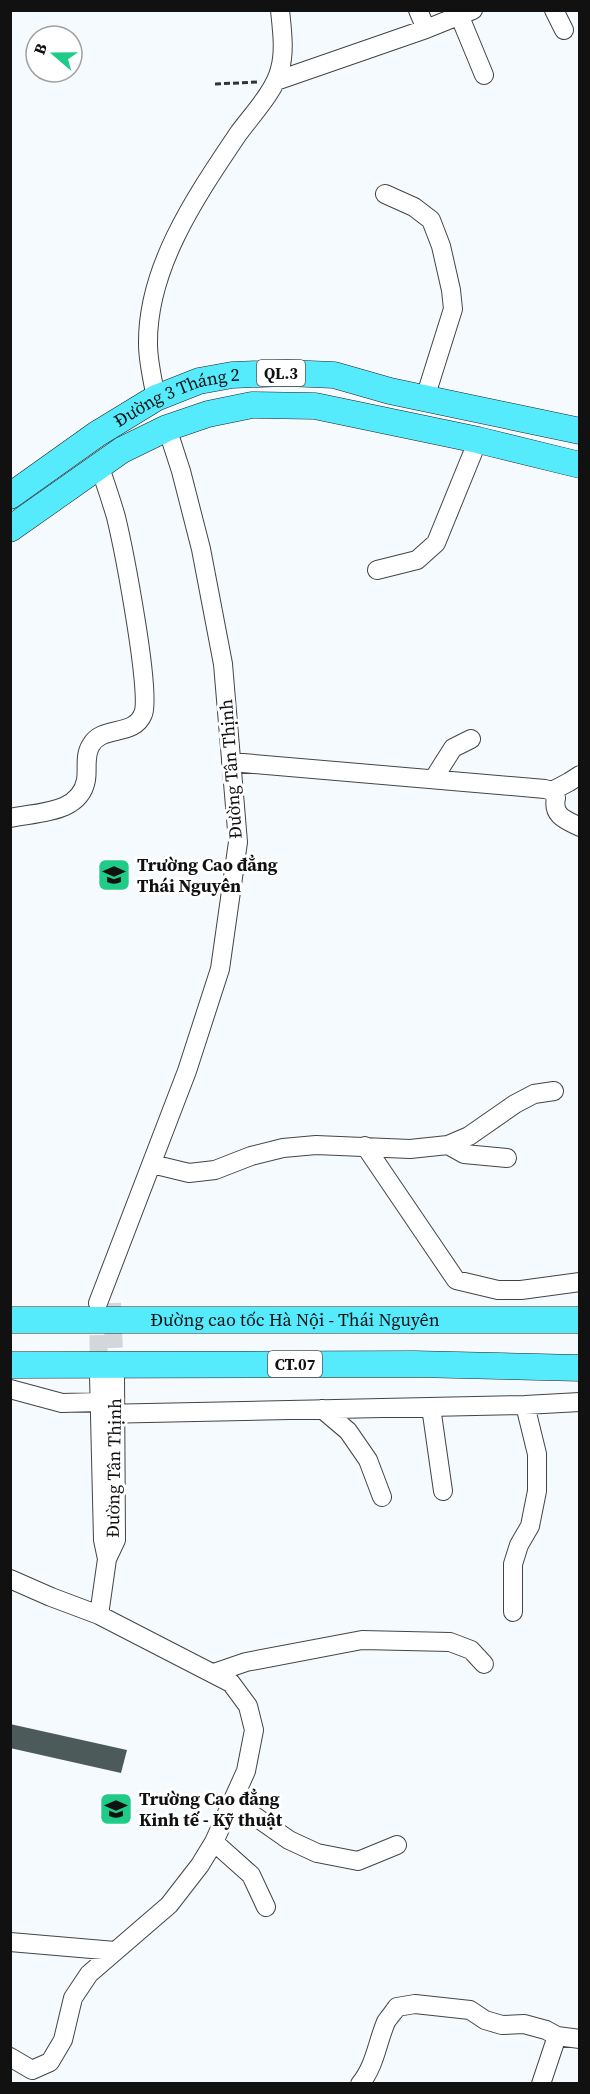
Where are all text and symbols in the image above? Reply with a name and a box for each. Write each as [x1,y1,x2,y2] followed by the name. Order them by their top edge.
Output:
[24,24,84,84] north arrow
[28,40,52,58] text: B
[257,360,305,386] road number: QL.3
[109,362,240,433] street label: Đường 3 Tháng 2
[213,698,248,840] street label: Đường Tân Thịnh
[137,852,278,898] place label: Trường Cao đẳng Thái Nguyên
[96,857,132,893] school or university icon: Trường Cao đẳng Thái Nguyên
[150,1307,440,1332] street label: Đường cao tốc Hà Nội - Thái Nguyên
[268,1351,322,1377] road number: CT.07
[100,1398,127,1538] street label: Đường Tân Thịnh
[139,1786,283,1832] place label: Trường Cao đẳng Kinh tế - Kỹ thuật
[98,1791,134,1827] school or university icon: Trường Cao đẳng Kinh tế - Kỹ thuật

